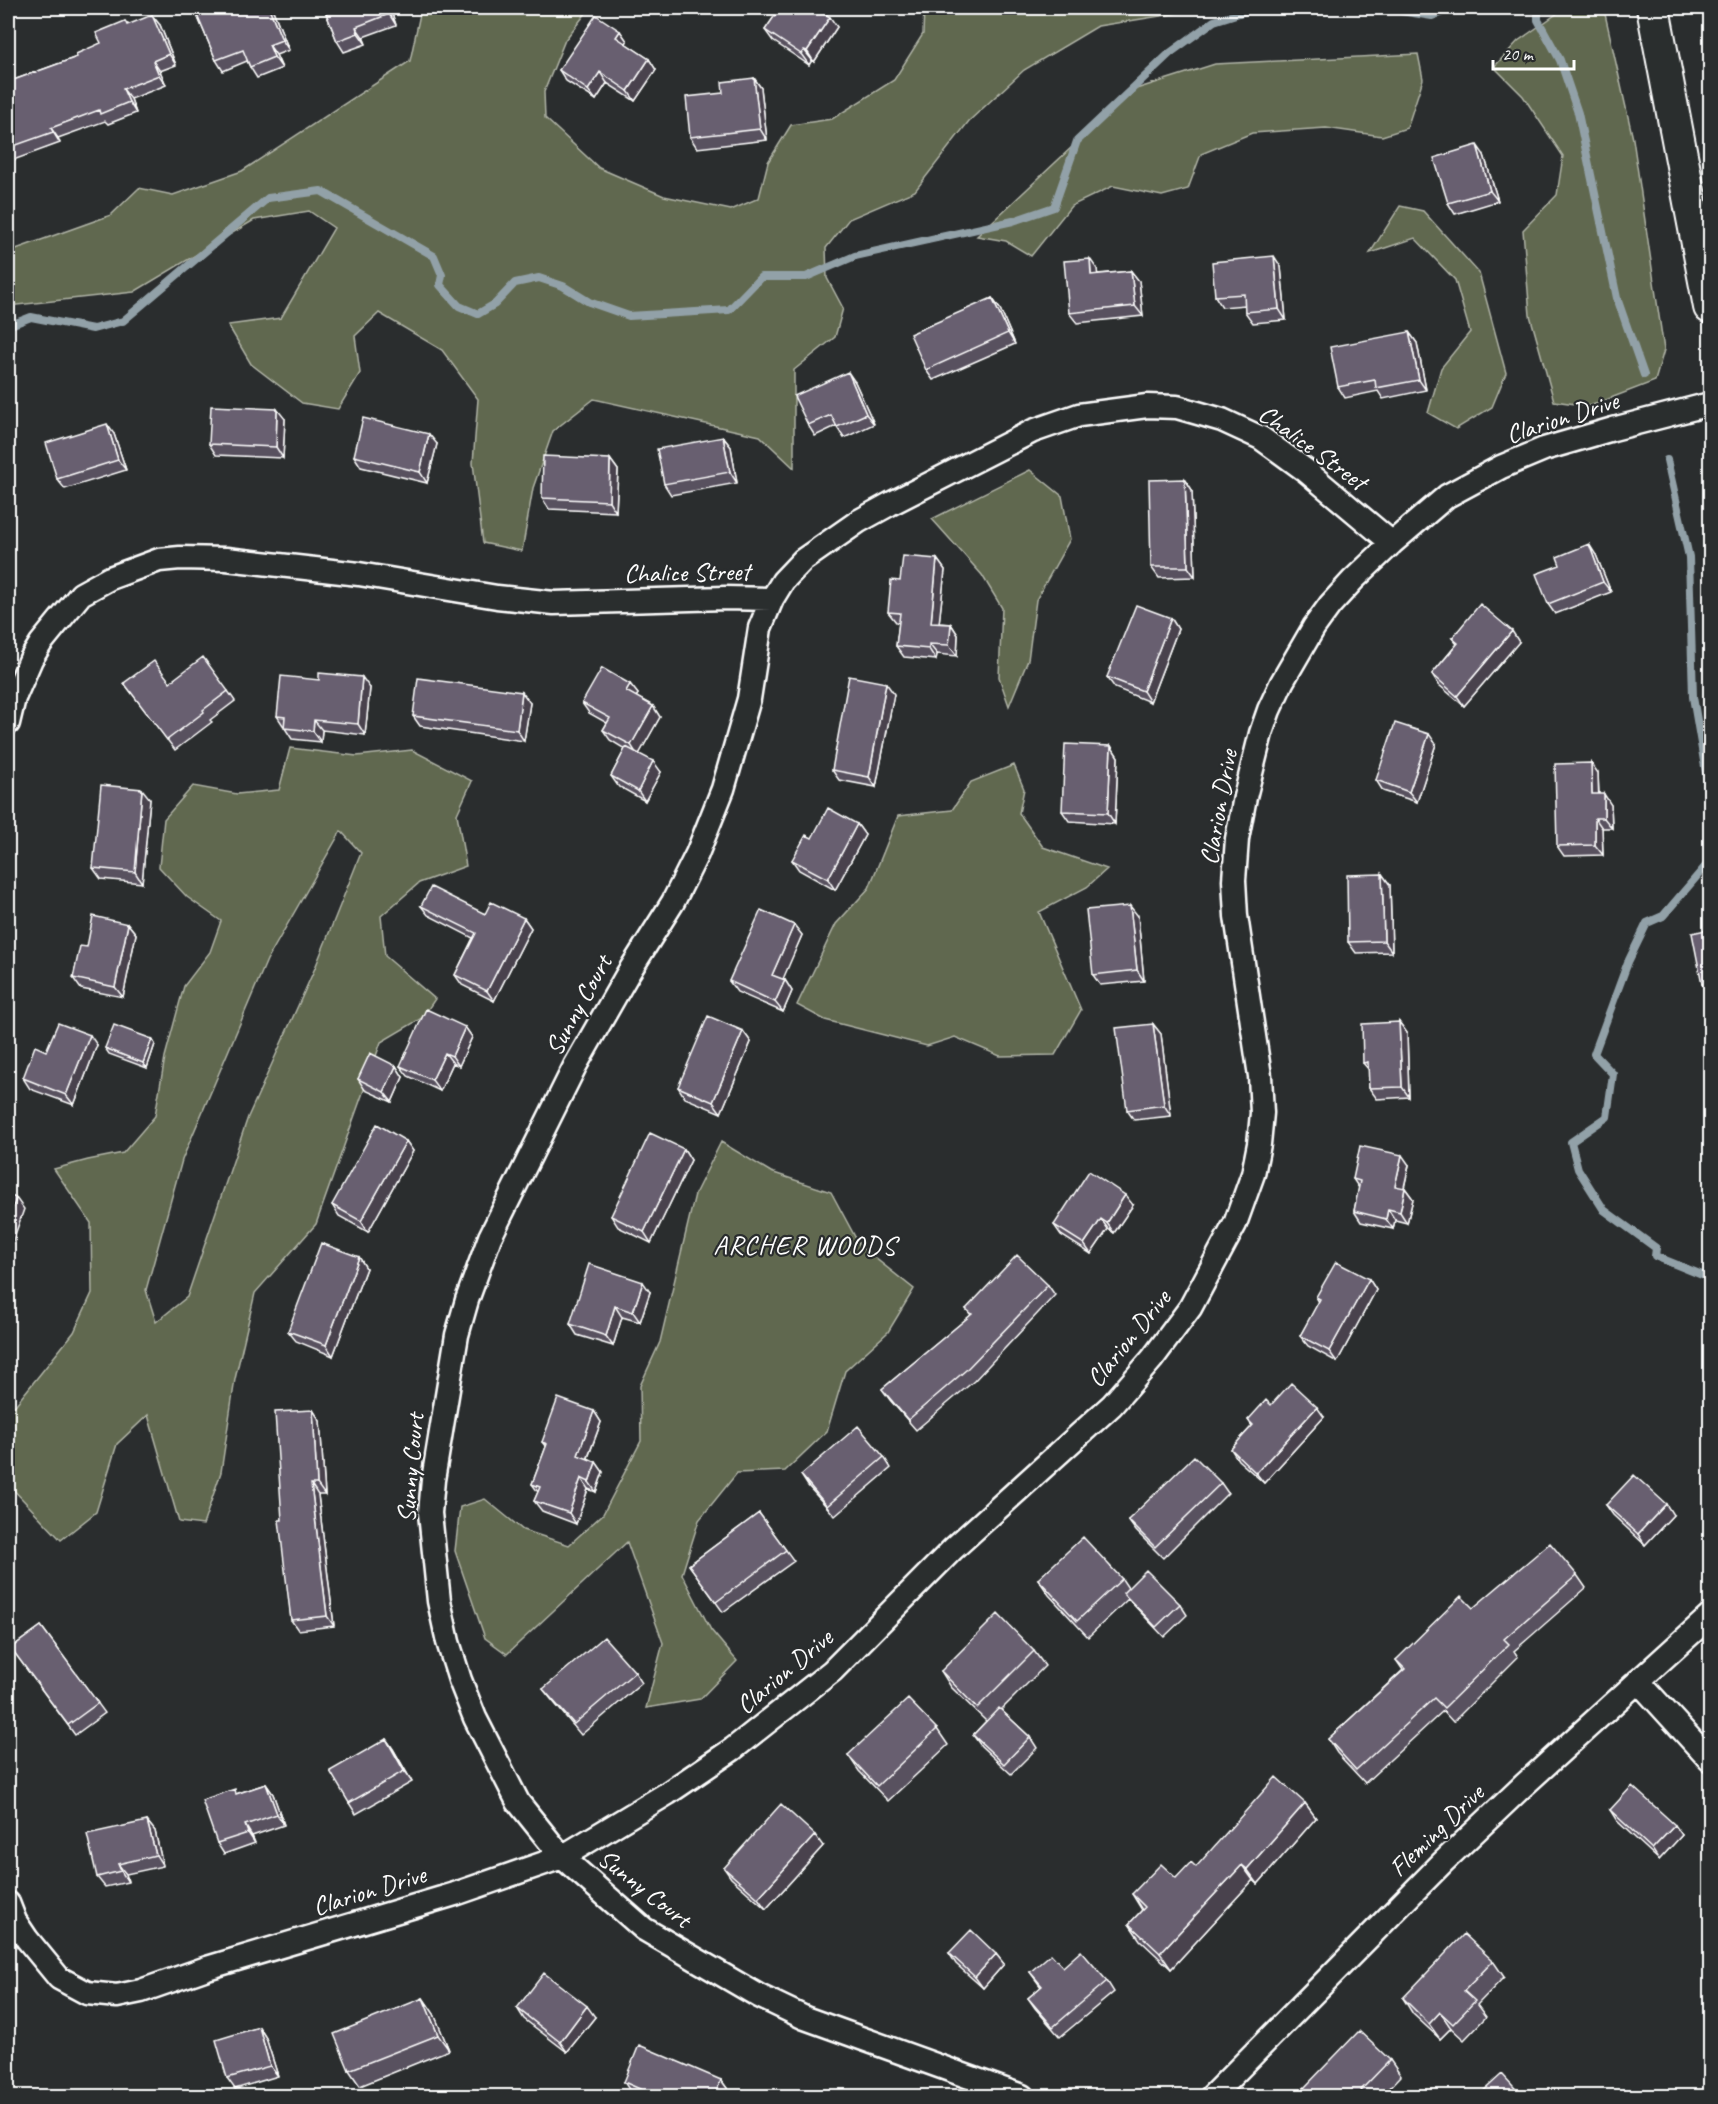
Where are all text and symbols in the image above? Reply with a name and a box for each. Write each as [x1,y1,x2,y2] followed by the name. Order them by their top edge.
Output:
[1493,33,1574,71] scale bar
[1502,43,1535,65] text: 20 m
[1502,383,1624,451] street label: Clarion Drive
[1252,397,1376,500] street label: Chalice Street
[624,555,754,590] street label: Chalice Street
[1192,745,1245,867] street label: Clarion Drive
[537,947,621,1061] street label: Sunny Court
[713,1228,900,1262] district label: ARCHER WOODS
[1079,1282,1179,1394] street label: Clarion Drive
[389,1410,432,1524] street label: Sunny Court
[729,1620,841,1721] street label: Clarion Drive
[1382,1775,1493,1884] street label: Fleming Drive
[591,1842,700,1937] street label: Sunny Court
[309,1857,431,1923] street label: Clarion Drive

